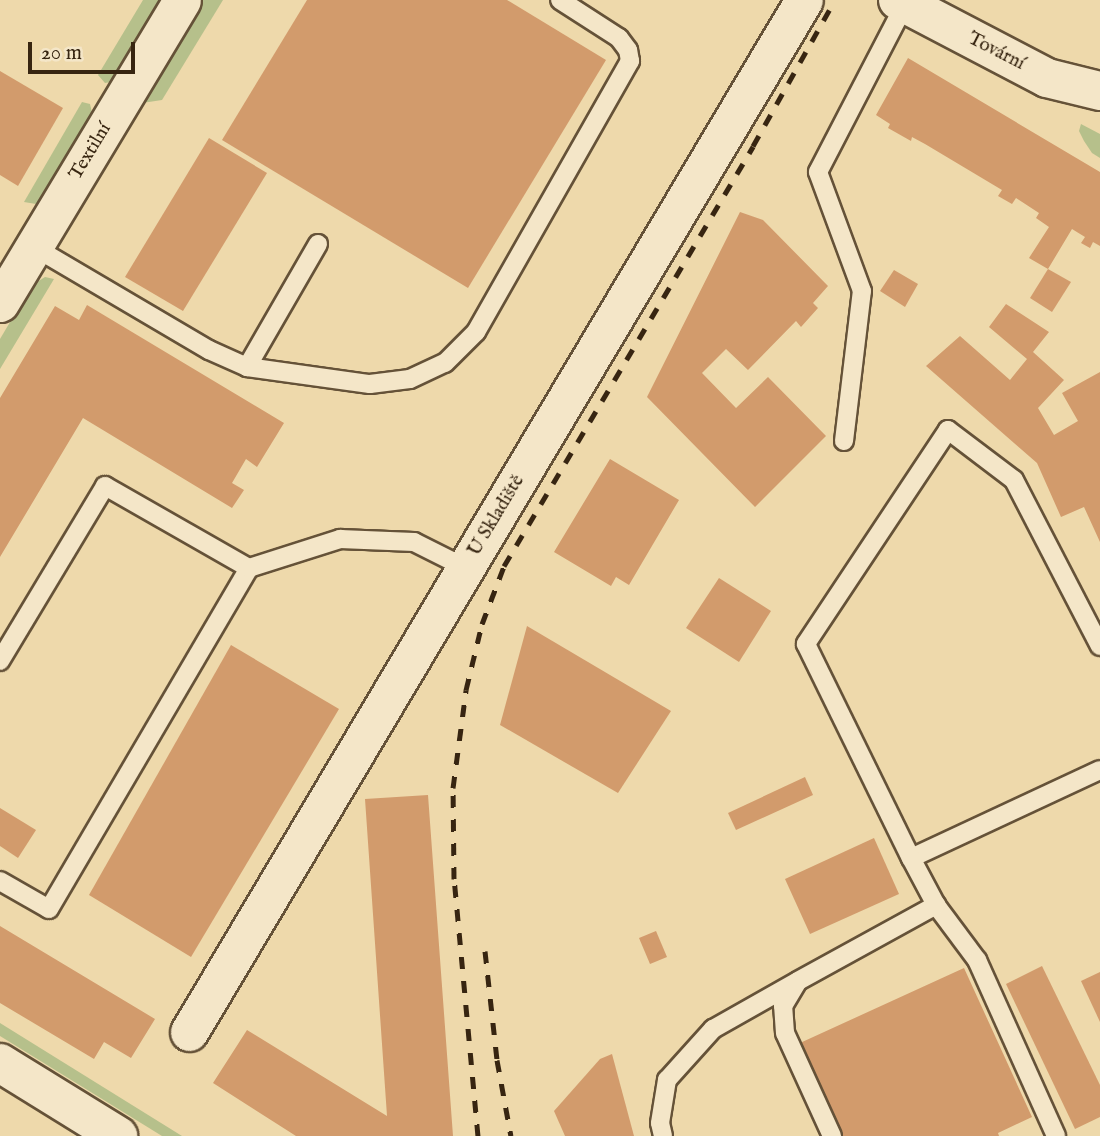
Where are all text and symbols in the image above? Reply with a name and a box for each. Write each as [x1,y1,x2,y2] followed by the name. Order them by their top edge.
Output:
[32,28,138,72] scale bar
[964,28,1028,76] street label: Tovární
[41,40,82,67] text: 20 m
[65,119,117,185] street label: Textilní
[464,471,530,561] street label: U Skladiště

